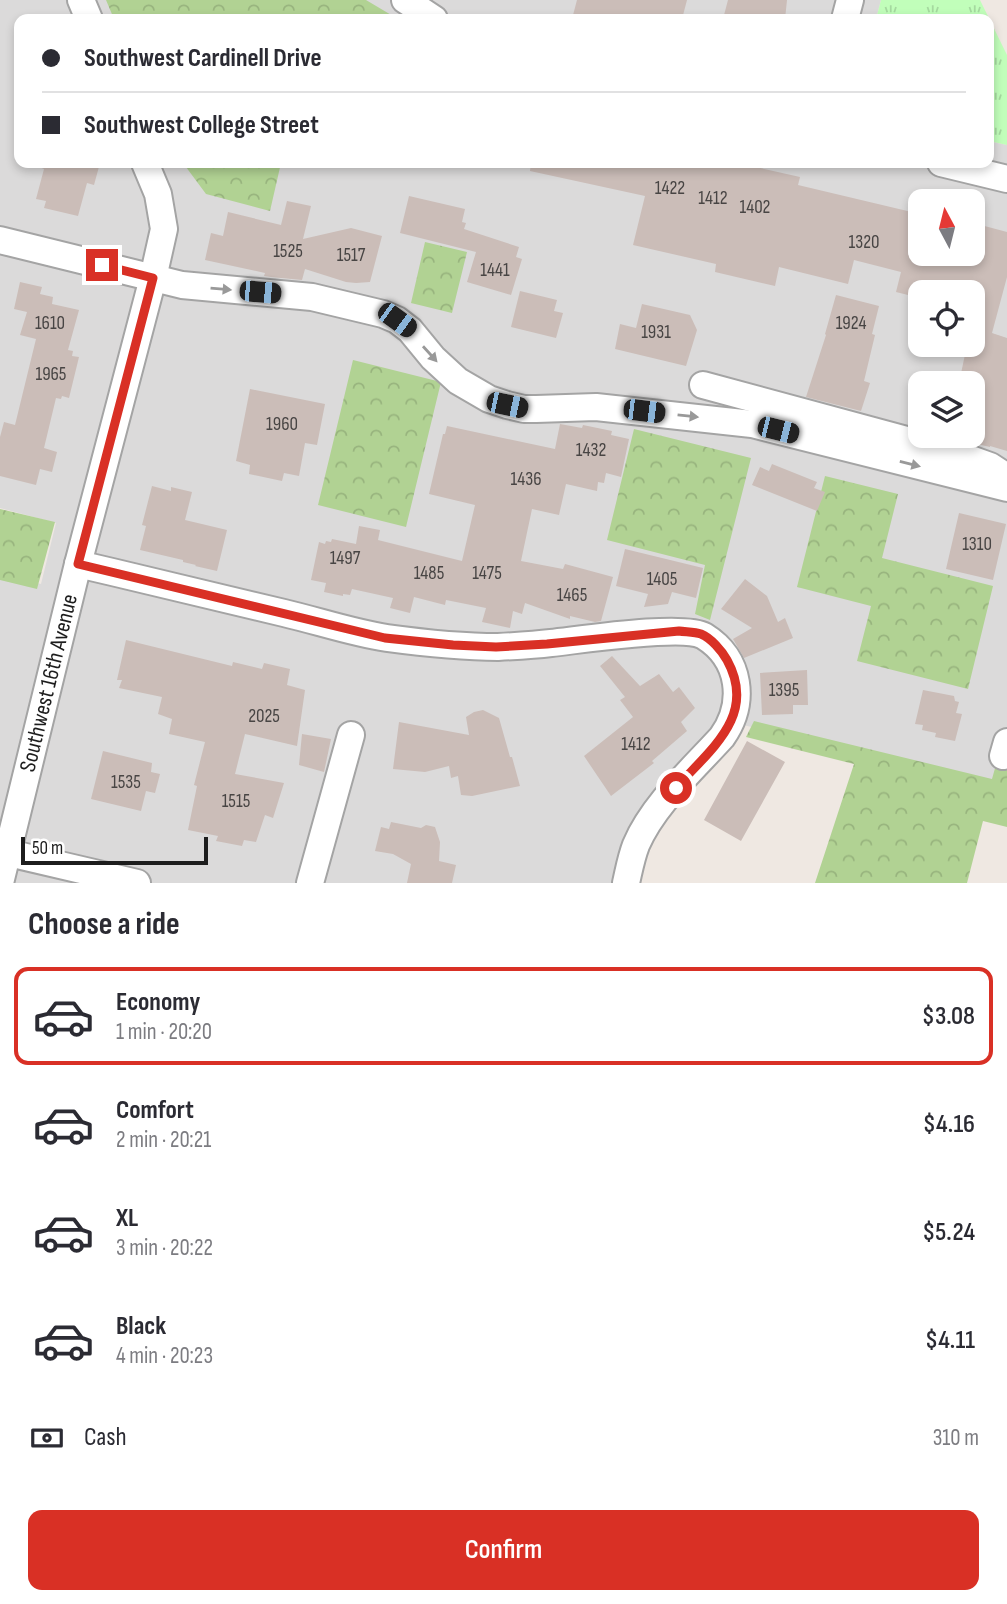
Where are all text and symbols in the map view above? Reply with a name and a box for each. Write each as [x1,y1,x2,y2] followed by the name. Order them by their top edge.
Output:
[84,43,322,74] text: Southwest Cardinell Drive
[84,110,319,141] text: Southwest College Street
[655,177,685,200] house number: 1422
[698,187,728,210] house number: 1412
[908,189,985,266] north arrow
[908,189,985,448] map controls
[740,196,770,219] house number: 1402
[849,231,879,254] house number: 1320
[273,240,303,263] house number: 1525
[337,244,366,267] house number: 1517
[86,249,118,281] route end
[480,259,510,282] house number: 1441
[239,280,282,304] car
[908,280,985,357] button: locate
[210,284,232,295] one-way arrow
[374,299,421,341] car
[35,312,65,335] house number: 1610
[836,312,866,335] house number: 1924
[641,321,671,344] house number: 1931
[422,345,438,363] one-way arrow
[35,363,67,386] house number: 1965
[908,371,985,448] button: layers
[485,390,530,420] car
[622,398,667,424] car
[677,411,699,422] one-way arrow
[266,413,298,436] house number: 1960
[756,415,801,445] car
[576,439,606,462] house number: 1432
[899,459,921,470] one-way arrow
[511,468,541,491] house number: 1436
[962,533,992,556] house number: 1310
[330,547,361,570] house number: 1497
[414,562,444,585] house number: 1485
[472,562,502,585] house number: 1475
[647,568,677,591] house number: 1405
[557,584,587,607] house number: 1465
[14,591,84,775] street label: Southwest 16th Avenue
[769,679,799,702] house number: 1395
[248,705,280,728] house number: 2025
[621,733,651,756] house number: 1412
[111,771,141,794] house number: 1535
[660,772,692,804] route start
[222,790,250,813] house number: 1515
[21,834,208,866] scale bar
[32,837,63,860] text: 50 m
[28,905,180,944] text: Choose a ride
[32,985,95,1048] icon: car
[116,987,200,1018] text: Economy
[922,1001,975,1032] text: $3.08
[116,1018,212,1046] text: 1 min · 20:20
[32,1093,95,1156] icon: car
[116,1095,194,1126] text: Comfort
[923,1109,975,1140] text: $4.16
[116,1126,211,1154] text: 2 min · 20:21
[32,1201,95,1264] icon: car
[116,1203,138,1234] text: XL
[922,1217,975,1248] text: $5.24
[116,1234,213,1262] text: 3 min · 20:22
[32,1309,95,1372] icon: car
[116,1311,166,1342] text: Black
[925,1325,975,1356] text: $4.11
[116,1342,213,1370] text: 4 min · 20:23
[28,1419,66,1457] icon: cash
[84,1422,127,1453] text: Cash
[933,1424,979,1452] text: 310 m
[28,1510,979,1590] button: Confirm

